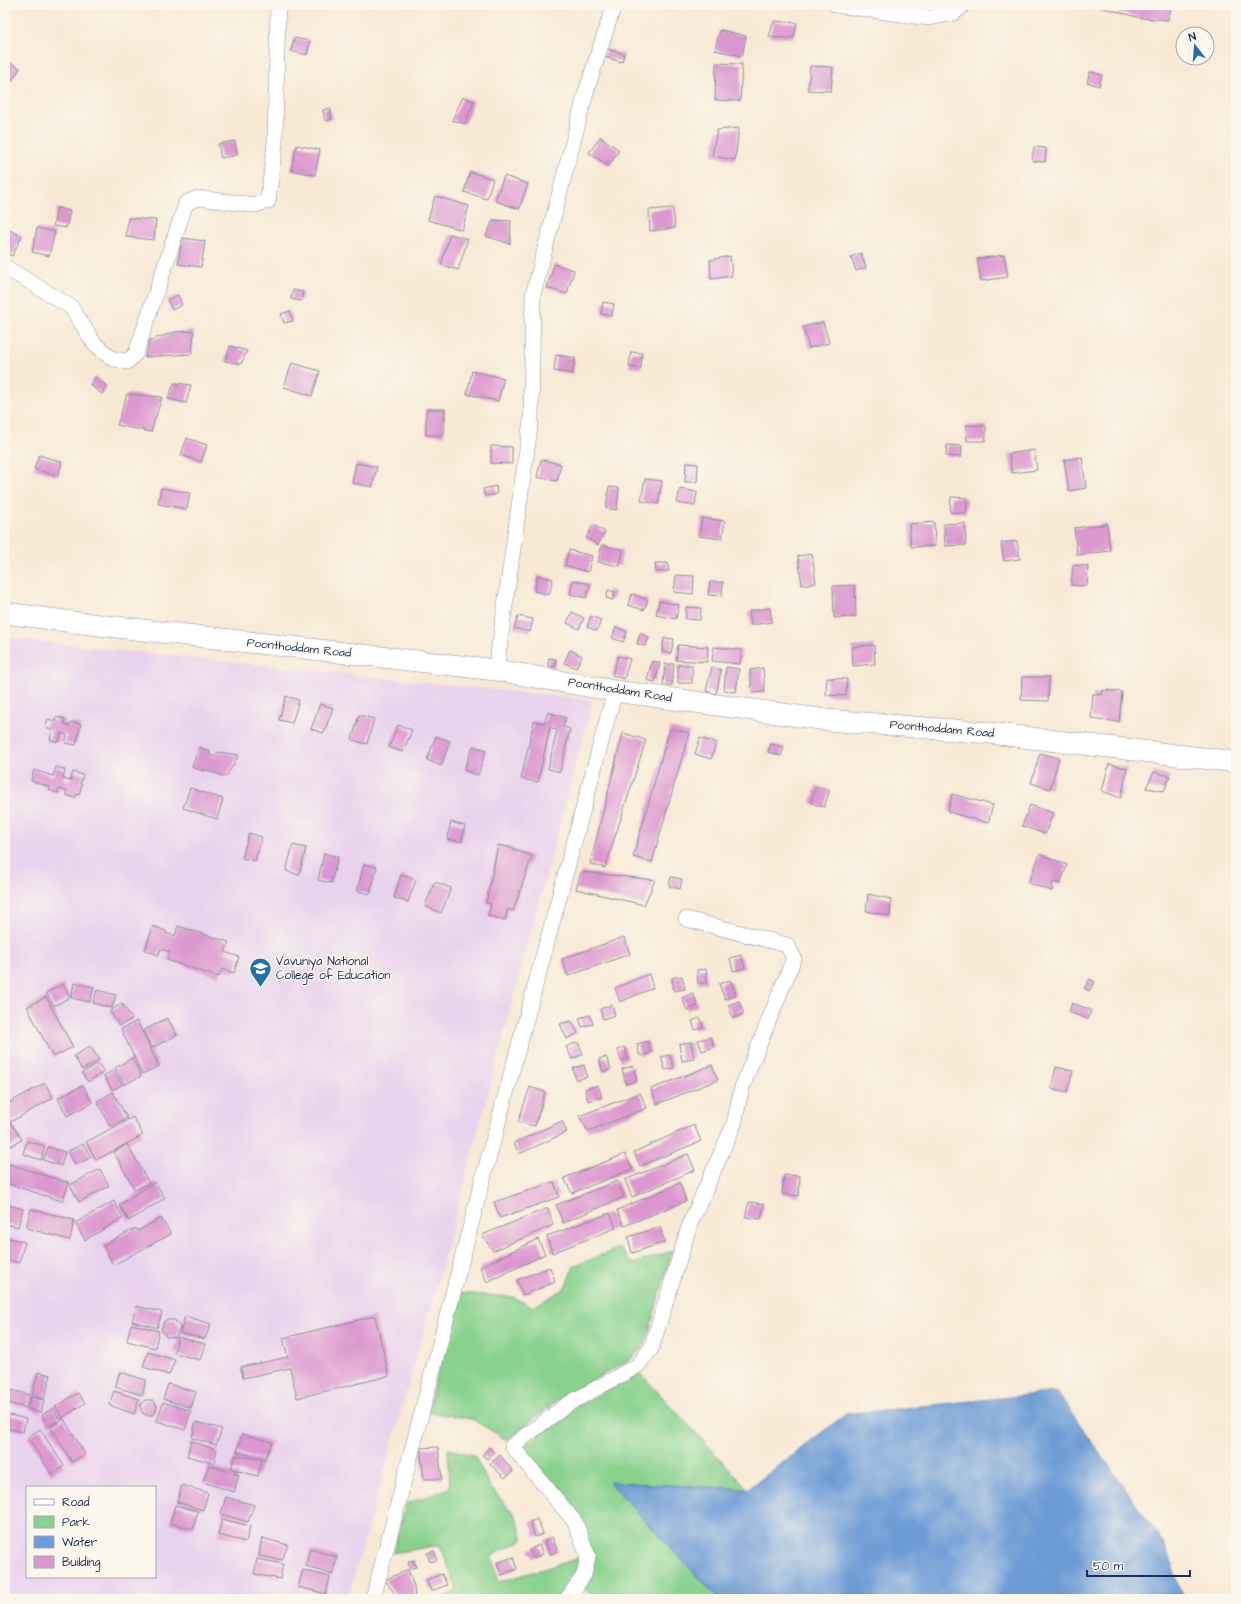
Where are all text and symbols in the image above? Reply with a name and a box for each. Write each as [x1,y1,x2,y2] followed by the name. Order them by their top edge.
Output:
[1175,26,1215,66] north arrow
[1187,29,1198,45] text: N
[246,634,352,662] street label: Poonthoddam Road
[567,673,673,707] street label: Poonthoddam Road
[889,716,995,742] street label: Poonthoddam Road
[276,953,390,985] place label: Vavuniya National College of Education
[247,955,273,988] school or university icon: Vavuniya National College of Education
[26,1486,156,1578] legend
[62,1494,90,1511] text: Road
[62,1514,90,1531] text: Park
[62,1534,98,1551] text: Water
[1087,1552,1190,1578] scale bar
[62,1554,100,1572] text: Building
[1093,1558,1124,1575] text: 50 m

